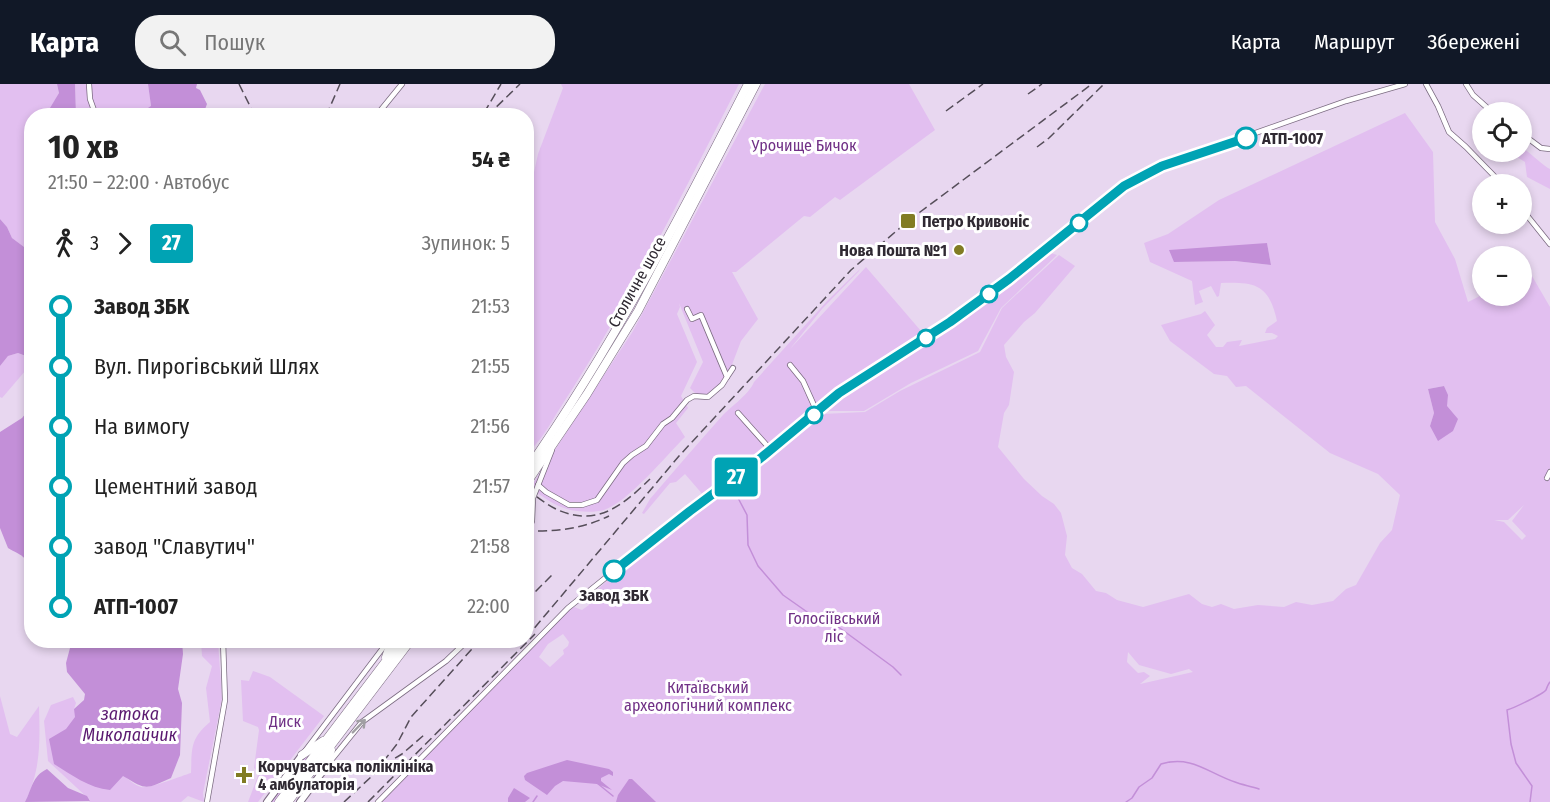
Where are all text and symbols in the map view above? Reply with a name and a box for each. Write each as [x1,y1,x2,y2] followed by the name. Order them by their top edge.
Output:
[135,15,555,69] search box
[30,26,99,59] text: Карта
[156,26,189,59] icon: search
[204,29,265,56] text: Пошук
[1231,29,1281,55] text: Карта
[1314,29,1394,55] text: Маршрут
[1427,29,1520,55] text: Збережені
[1472,102,1532,306] map controls
[1472,102,1532,162] button: locate
[48,127,119,167] text: 10 хв
[1235,127,1257,149] marker: АТП-1007
[1261,129,1323,148] place label: АТП-1007
[750,136,857,155] park label: Урочище Бичок
[472,146,510,173] text: 54 ₴
[48,170,229,194] text: 21:50 – 22:00 · Автобус
[1472,174,1532,234] button: +
[899,212,917,230] marker: Петро Кривоніс
[922,212,1029,231] place label: Петро Кривоніс
[1070,214,1088,232] unlabelled marker
[48,227,81,260] icon: walk
[108,227,141,260] icon: forward
[162,230,181,256] text: 27
[90,231,99,255] text: 3
[421,231,510,255] text: Зупинок: 5
[604,233,670,331] street label: Столичне шосе
[839,241,947,260] place label: Нова Пошта №1
[952,243,966,257] marker: Нова Пошта №1
[1472,246,1532,306] button: −
[980,285,998,303] unlabelled marker
[94,293,189,320] text: Завод ЗБК
[471,294,510,318] text: 21:53
[917,329,935,347] unlabelled marker
[94,353,319,380] text: Вул. Пирогівський Шлях
[471,354,510,378] text: 21:55
[805,406,823,424] unlabelled marker
[94,413,189,440] text: На вимогу
[470,414,510,438] text: 21:56
[709,458,763,496] line badge: 27
[727,464,745,490] text: 27
[94,473,257,500] text: Цементний завод
[473,474,510,498] text: 21:57
[94,533,255,560] text: завод "Славутич"
[470,534,510,558] text: 21:58
[603,560,625,582] marker: Завод ЗБК
[578,586,649,605] place label: Завод ЗБК
[94,593,178,620] text: АТП-1007
[467,594,510,618] text: 22:00
[788,609,880,646] park label: Голосіївський ліс
[624,678,792,715] park label: Китаївський археологічний комплекс
[83,703,178,746] water label: затока Миколайчик
[268,712,301,731] park label: Диск
[352,718,367,733] one-way arrow
[258,757,433,794] place label: Корчуватська поліклініка 4 амбулаторія
[235,766,253,784] marker: Корчуватська поліклініка 4 амбулаторія

